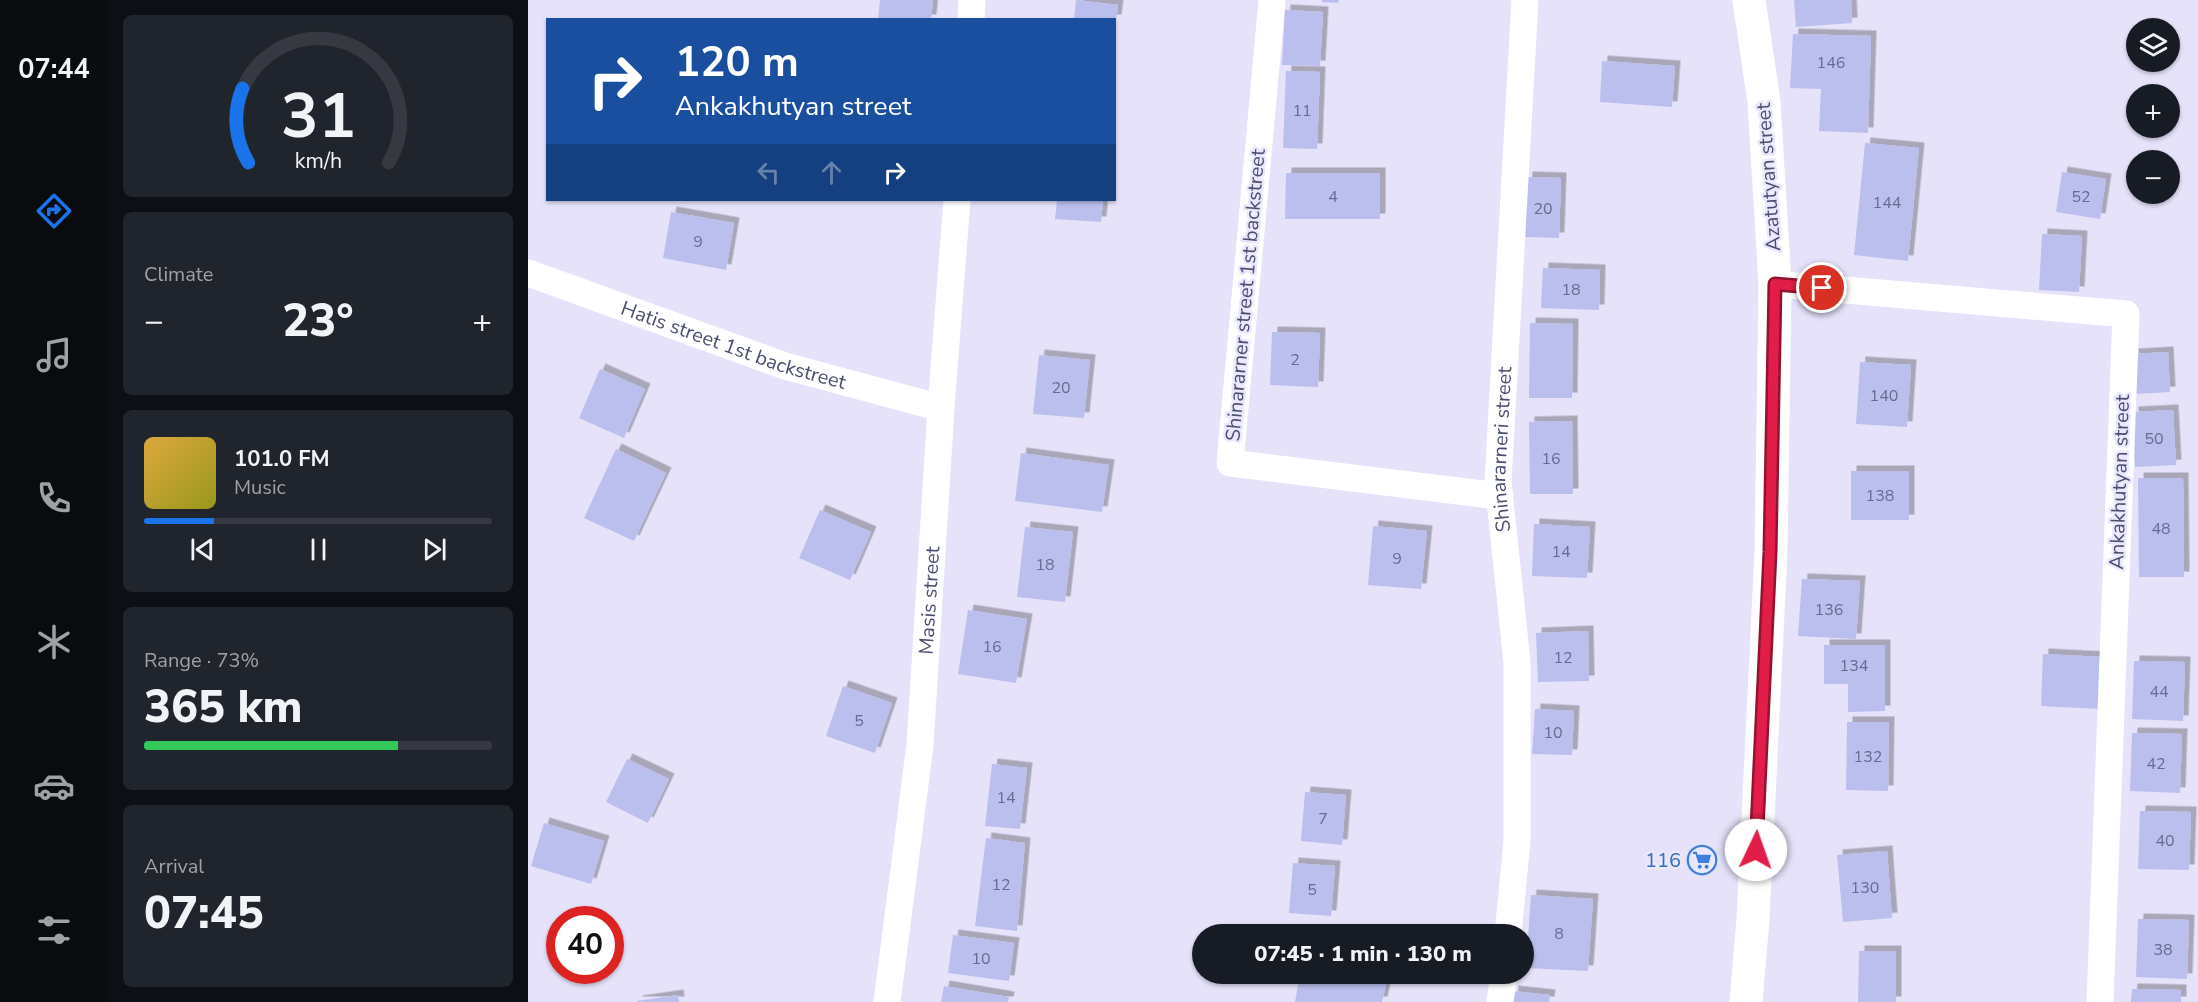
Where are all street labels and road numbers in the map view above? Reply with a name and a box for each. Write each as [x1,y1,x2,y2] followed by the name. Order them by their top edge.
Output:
[1750,101,1787,252] street label: Azatutyan street
[1219,147,1272,442] street label: Shinararner street 1st backstreet
[617,295,850,396] street label: Hatis street 1st backstreet
[1485,365,1518,533] street label: Shinararneri street
[2103,393,2136,570] street label: Ankakhutyan street
[913,544,946,655] street label: Masis street

